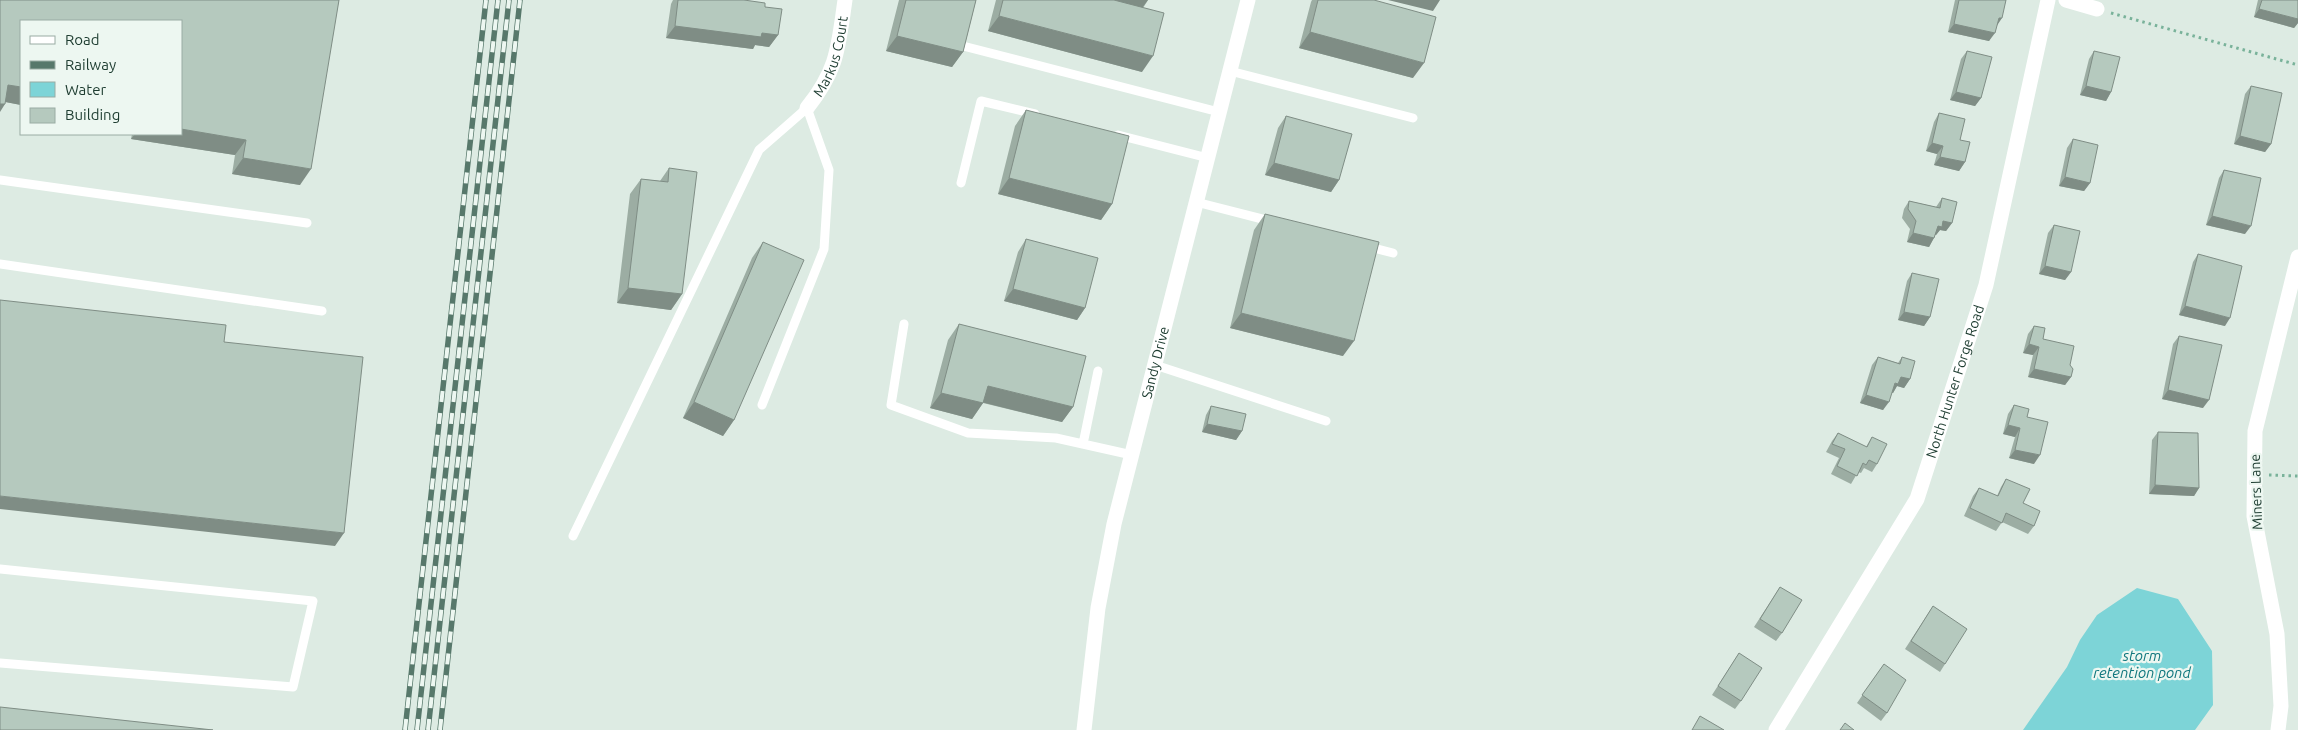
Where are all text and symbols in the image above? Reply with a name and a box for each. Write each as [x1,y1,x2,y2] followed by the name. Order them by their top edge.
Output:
[810,15,851,100] street label: Markus Court
[20,20,182,135] legend
[65,31,100,48] text: Road
[65,56,116,73] text: Railway
[65,81,106,98] text: Water
[65,106,120,123] text: Building
[1923,303,1987,460] street label: North Hunter Forge Road
[1138,325,1172,400] street label: Sandy Drive
[2247,454,2265,530] street label: Miners Lane
[2093,647,2191,681] water label: storm retention pond

